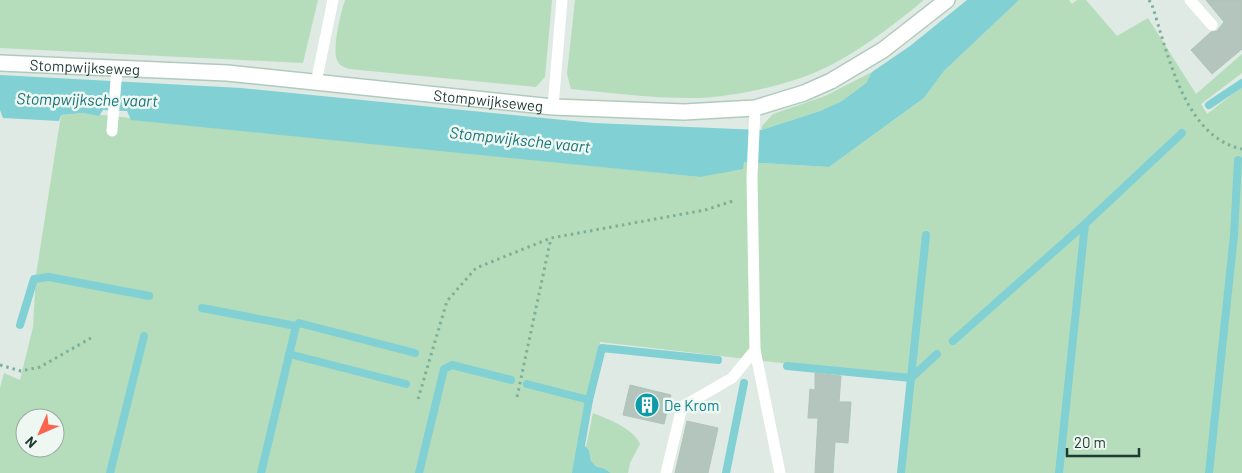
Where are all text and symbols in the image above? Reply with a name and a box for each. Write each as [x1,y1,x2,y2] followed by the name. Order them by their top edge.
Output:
[29,55,140,78] street label: Stompwijkseweg
[433,86,544,115] street label: Stompwijkseweg
[16,88,158,110] water label: Stompwijksche vaart
[449,122,592,156] water label: Stompwijksche vaart
[634,392,660,418] building icon: De Krom
[664,396,719,414] place label: De Krom
[15,408,65,458] north arrow
[1067,426,1140,458] scale bar
[21,433,40,452] text: N
[1074,433,1106,451] text: 20 m

